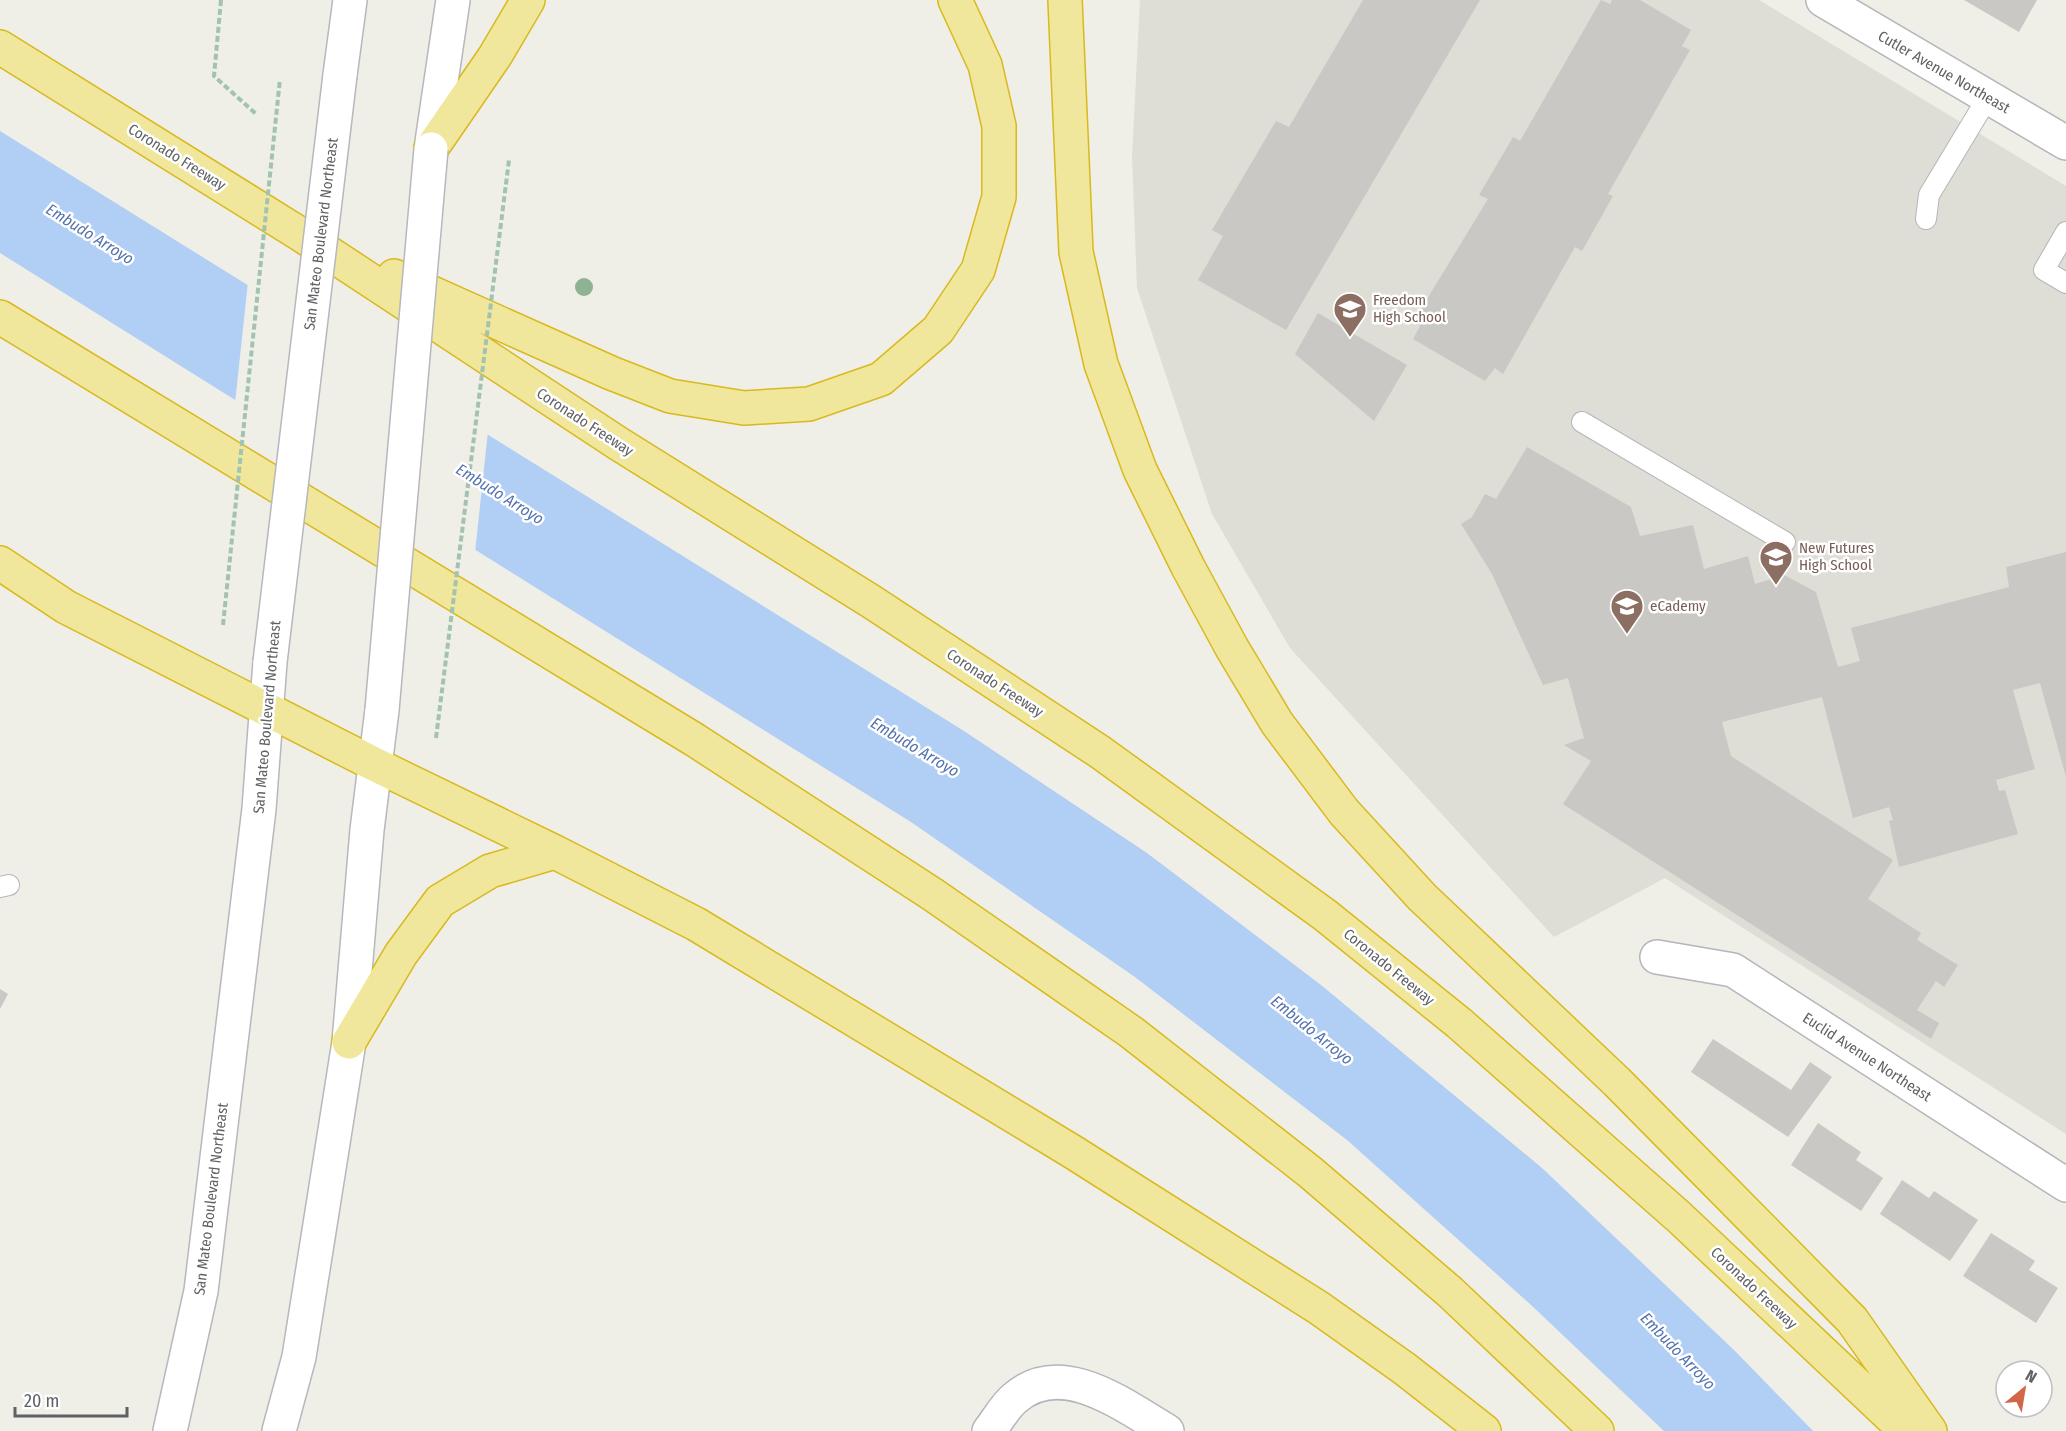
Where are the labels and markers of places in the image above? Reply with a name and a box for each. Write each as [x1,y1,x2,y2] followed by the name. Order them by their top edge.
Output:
[1332,291,1368,338] school or university icon: Freedom High School
[1373,291,1446,326] place label: Freedom High School
[1758,539,1794,586] school or university icon: New Futures High School
[1799,539,1874,574] place label: New Futures High School
[1609,588,1645,635] school or university icon: eCademy
[1650,597,1706,615] place label: eCademy

